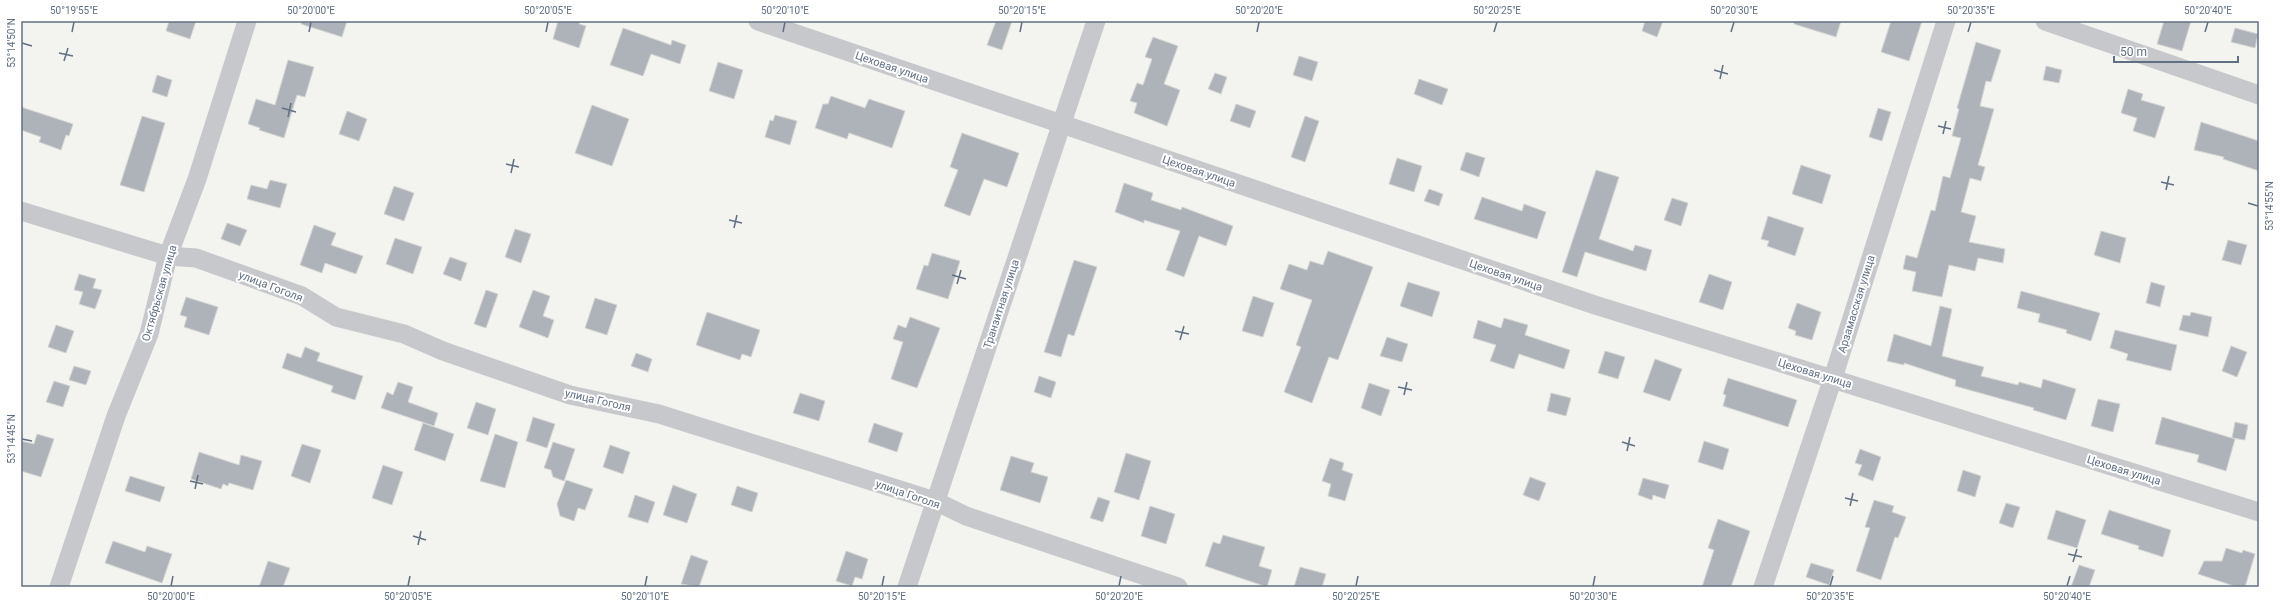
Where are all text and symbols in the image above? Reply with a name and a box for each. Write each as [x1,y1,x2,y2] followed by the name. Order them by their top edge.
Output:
[50,5,98,16] text: 50°19'55"E
[287,5,335,16] text: 50°20'00"E
[524,5,572,16] text: 50°20'05"E
[761,5,809,16] text: 50°20'10"E
[998,5,1046,16] text: 50°20'15"E
[1235,5,1283,16] text: 50°20'20"E
[1473,5,1521,16] text: 50°20'25"E
[1710,5,1758,16] text: 50°20'30"E
[1947,5,1995,16] text: 50°20'35"E
[2184,5,2232,16] text: 50°20'40"E
[6,18,17,68] text: 53°14'50"N
[2114,38,2238,64] scale bar
[2120,45,2147,59] text: 50 m
[853,49,930,86] street label: Цеховая улица
[1160,153,1237,190] street label: Цеховая улица
[2264,181,2275,231] text: 53°14'55"N
[140,243,179,343] street label: Октябрьская улица
[1835,254,1878,355] street label: Арзамасская улица
[1467,257,1544,294] street label: Цеховая улица
[981,258,1022,350] street label: Транзитная улица
[237,268,305,305] street label: улица Гоголя
[1776,356,1853,391] street label: Цеховая улица
[564,387,632,414] street label: улица Гоголя
[6,414,17,464] text: 53°14'45"N
[2085,453,2162,488] street label: Цеховая улица
[874,477,942,512] street label: улица Гоголя
[147,591,195,602] text: 50°20'00"E
[384,591,432,602] text: 50°20'05"E
[621,591,669,602] text: 50°20'10"E
[858,591,906,602] text: 50°20'15"E
[1095,591,1143,602] text: 50°20'20"E
[1332,591,1380,602] text: 50°20'25"E
[1569,591,1617,602] text: 50°20'30"E
[1806,591,1854,602] text: 50°20'35"E
[2043,591,2091,602] text: 50°20'40"E

